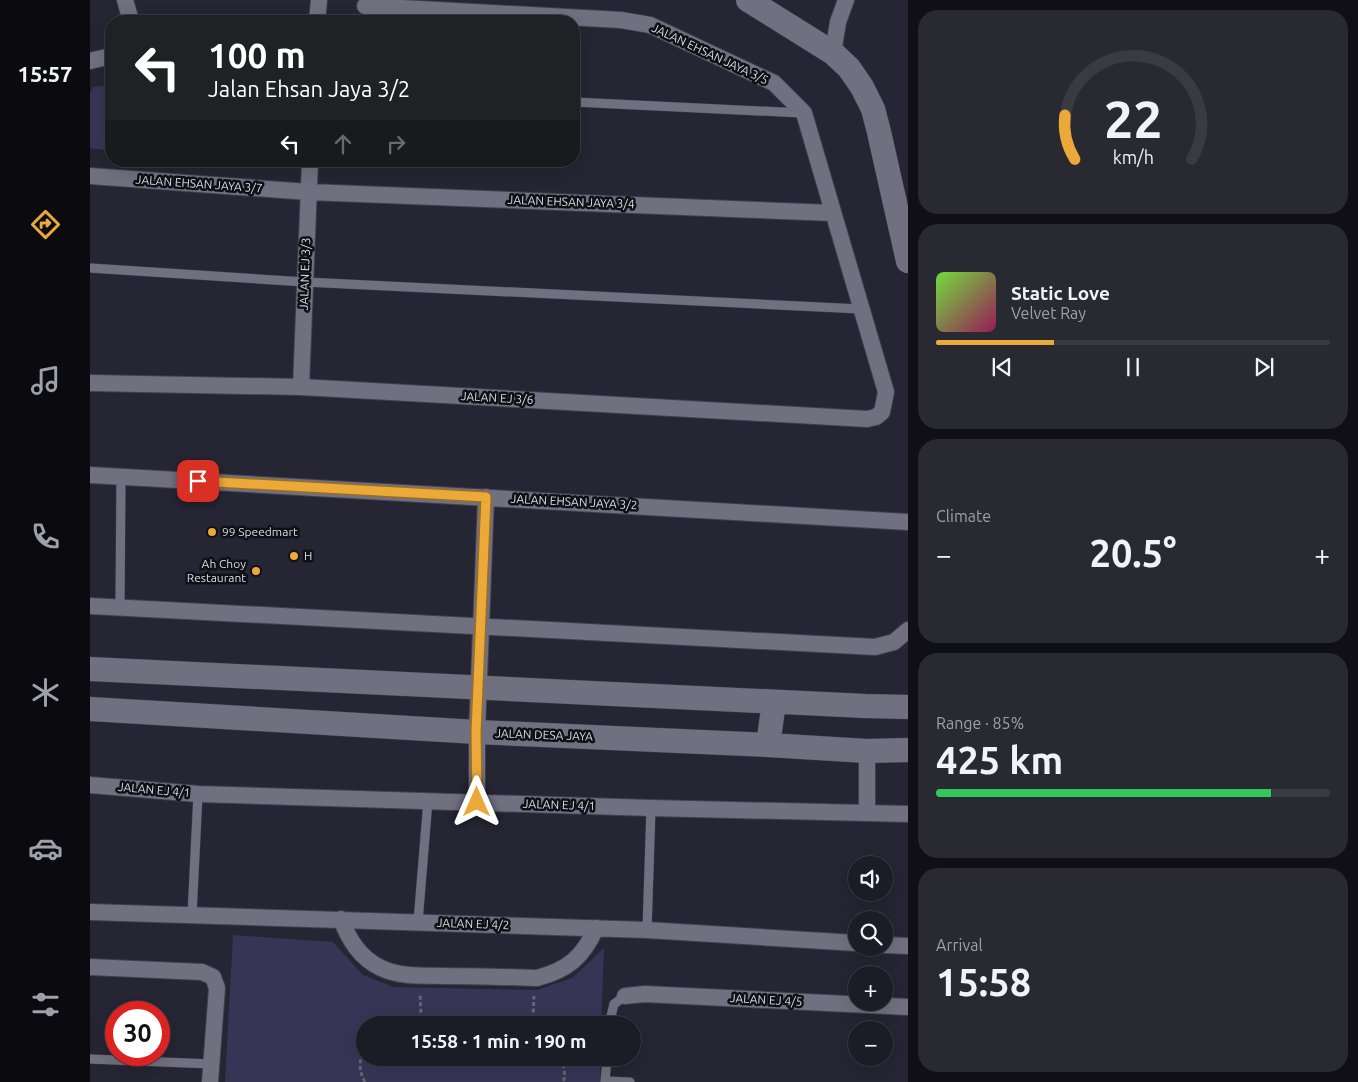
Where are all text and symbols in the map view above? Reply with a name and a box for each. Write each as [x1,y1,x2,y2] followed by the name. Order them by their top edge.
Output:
[650,21,771,86] street label: JALAN EHSAN JAYA 3/5
[125,35,190,100] icon: left
[208,35,306,75] text: 100 m
[17,61,73,86] text: 15:57
[208,76,410,101] text: Jalan Ehsan Jaya 3/2
[1104,90,1162,148] text: 22
[276,130,304,158] icon: left
[329,130,357,158] icon: ahead
[382,130,410,158] icon: right
[1112,147,1154,167] text: km/h
[135,173,263,194] street label: JALAN EHSAN JAYA 3/7
[507,193,635,210] street label: JALAN EHSAN JAYA 3/4
[28,207,63,242] icon: directions
[297,237,312,311] street label: JALAN EJ 3/3
[1011,282,1110,304] text: Static Love
[1011,304,1086,322] text: Velvet Ray
[988,353,1016,381] icon: previous
[1119,353,1147,381] icon: pause
[1250,353,1278,381] icon: next
[28,363,63,398] icon: music
[460,389,534,406] street label: JALAN EJ 3/6
[177,460,219,502] pin
[184,467,212,495] icon: arrive
[510,492,638,511] street label: JALAN EHSAN JAYA 3/2
[936,507,991,525] text: Climate
[28,519,63,554] icon: phone
[222,525,298,538] place label: 99 Speedmart
[206,526,218,538] marker: 99 Speedmart
[1089,532,1177,574] text: 20.5°
[936,539,952,570] text: −
[1314,539,1330,570] text: +
[304,549,312,562] place label: H
[288,550,300,562] marker: H
[187,557,246,584] place label: Ah Choy Restaurant
[250,565,262,577] marker: Ah Choy Restaurant
[28,675,63,710] icon: climate
[936,714,1024,732] text: Range · 85%
[495,726,593,743] street label: JALAN DESA JAYA
[936,739,1063,781] text: 425 km
[450,775,502,827] position arrow
[117,780,191,799] street label: JALAN EJ 4/1
[522,797,596,812] street label: JALAN EJ 4/1
[28,831,63,866] icon: car
[848,856,893,1066] map controls
[848,856,893,901] button: sound
[848,911,893,956] button: search
[436,916,510,931] street label: JALAN EJ 4/2
[936,936,983,954] text: Arrival
[936,961,1031,1003] text: 15:58
[848,966,893,1011] button: +
[28,987,63,1022] icon: filters
[729,991,803,1008] street label: JALAN EJ 4/5
[105,1001,170,1066] speed limit sign: 30
[848,1021,893,1066] button: −
[411,1030,586,1052] text: 15:58 · 1 min · 190 m

